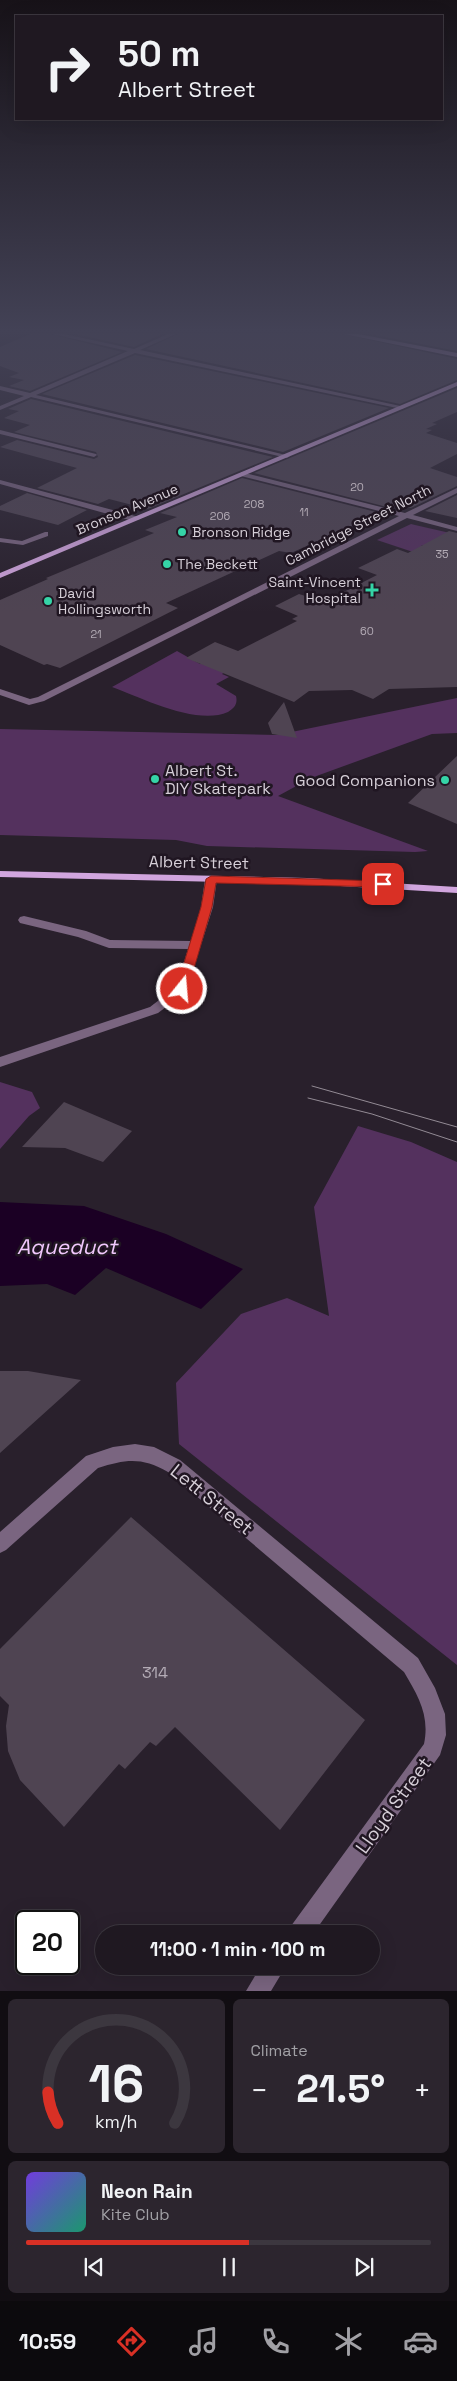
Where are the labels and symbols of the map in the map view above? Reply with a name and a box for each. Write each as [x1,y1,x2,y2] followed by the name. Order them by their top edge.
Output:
[73,479,181,539] street label: Bronson Avenue
[282,480,434,570] street label: Cambridge Street North
[350,480,364,494] house number: 20
[244,497,264,511] house number: 208
[299,505,309,519] house number: 11
[210,509,230,523] house number: 206
[192,523,290,541] place label: Bronson Ridge
[176,526,188,538] marker: Bronson Ridge
[435,547,449,561] house number: 35
[177,555,258,573] place label: The Beckett
[161,558,173,570] marker: The Beckett
[269,573,361,607] place label: Saint-Vincent Hospital
[365,583,379,597] marker: Saint-Vincent Hospital
[58,584,151,618] place label: David Hollingsworth
[42,595,54,607] marker: David Hollingsworth
[360,624,374,638] house number: 60
[90,627,102,641] house number: 21
[165,760,271,799] place label: Albert St. DIY Skatepark
[295,770,435,791] place label: Good Companions
[149,773,161,785] marker: Albert St. DIY Skatepark
[439,774,451,786] marker: Good Companions
[149,851,249,874] street label: Albert Street
[362,863,404,905] pin
[155,962,207,1014] position arrow
[17,1233,119,1260] water label: Aqueduct
[165,1458,258,1540] street label: Lett Street
[142,1662,168,1683] house number: 314
[350,1752,437,1859] street label: Lloyd Street
[15,1910,80,1975] speed limit sign: 20

